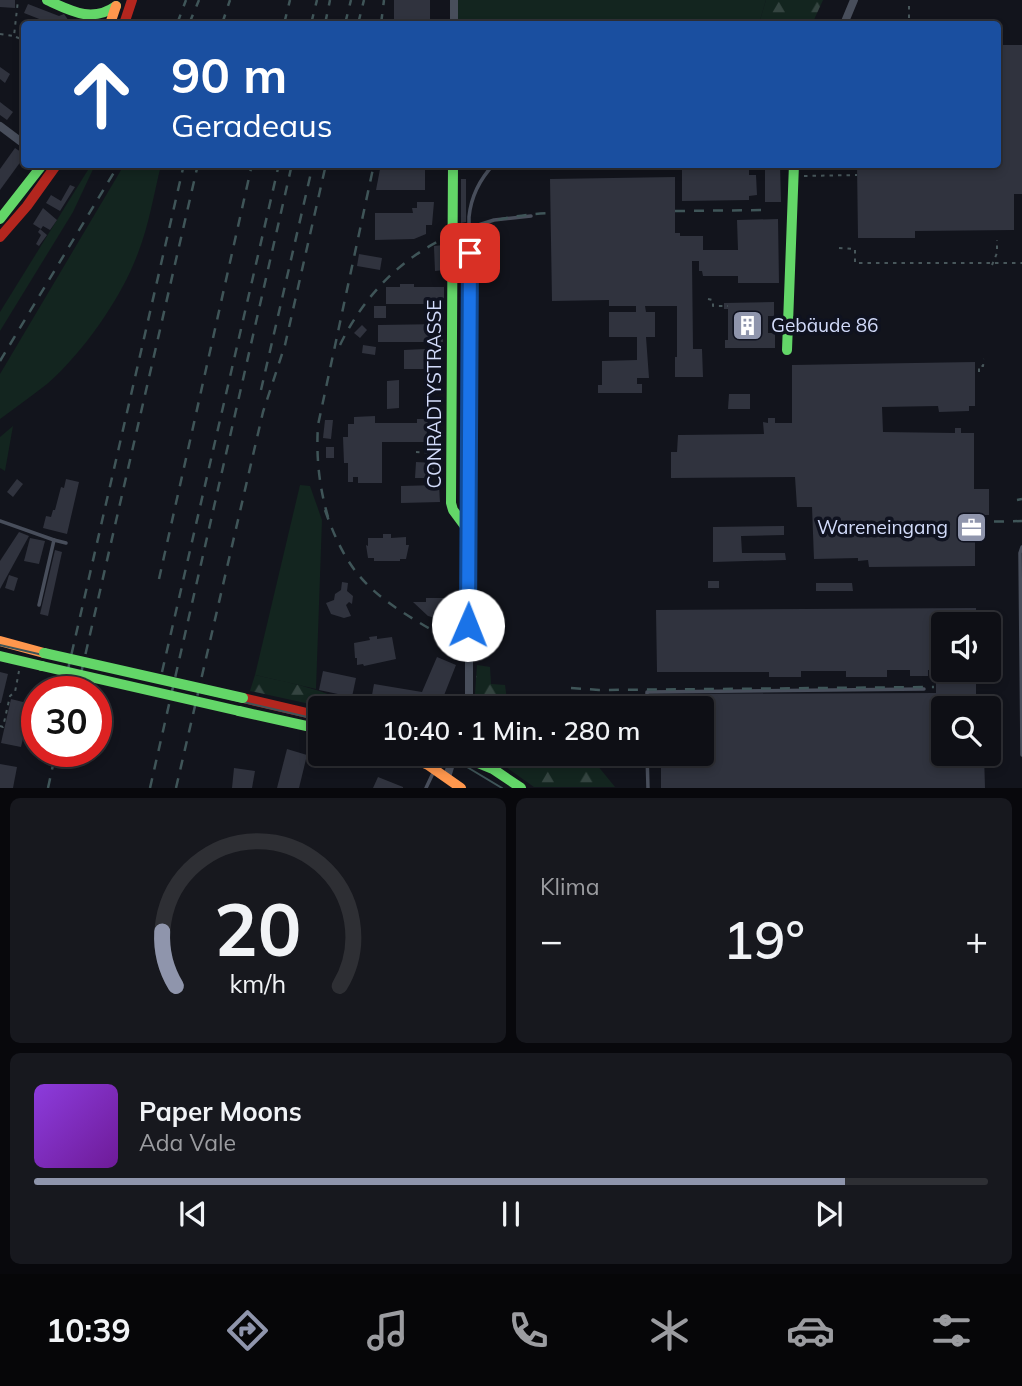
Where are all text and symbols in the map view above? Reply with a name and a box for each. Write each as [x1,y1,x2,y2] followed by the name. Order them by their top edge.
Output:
[171,44,287,105] text: 90 m
[56,49,147,140] icon: ahead
[171,105,333,145] text: Geradeaus
[440,223,500,283] pin
[451,234,489,272] icon: arrive
[422,299,446,489] street label: CONRADTYSTRASSE
[731,308,765,342] building icon: Gebäude 86
[771,313,878,337] place label: Gebäude 86
[954,510,988,544] office icon: Wareneingang
[817,515,948,539] place label: Wareneingang
[431,588,505,662] position arrow
[931,612,1001,766] map controls
[931,612,1001,682] button: sound
[21,676,112,767] speed limit sign: 30
[931,696,1001,766] button: search
[382,714,640,747] text: 10:40 · 1 Min. · 280 m
[540,872,600,901] text: Klima
[214,884,302,975] text: 20
[723,907,805,972] text: 19°
[540,916,563,964] text: −
[965,916,988,964] text: +
[230,968,286,999] text: km/h
[139,1095,302,1128] text: Paper Moons
[139,1128,236,1157] text: Ada Vale
[174,1195,212,1233] icon: previous
[492,1195,530,1233] icon: pause
[810,1195,848,1233] icon: next
[223,1306,272,1355] icon: directions
[363,1306,412,1355] icon: music
[504,1306,553,1355] icon: phone
[645,1306,694,1355] icon: climate
[786,1306,835,1355] icon: car
[927,1306,976,1355] icon: filters
[46,1310,131,1350] text: 10:39

